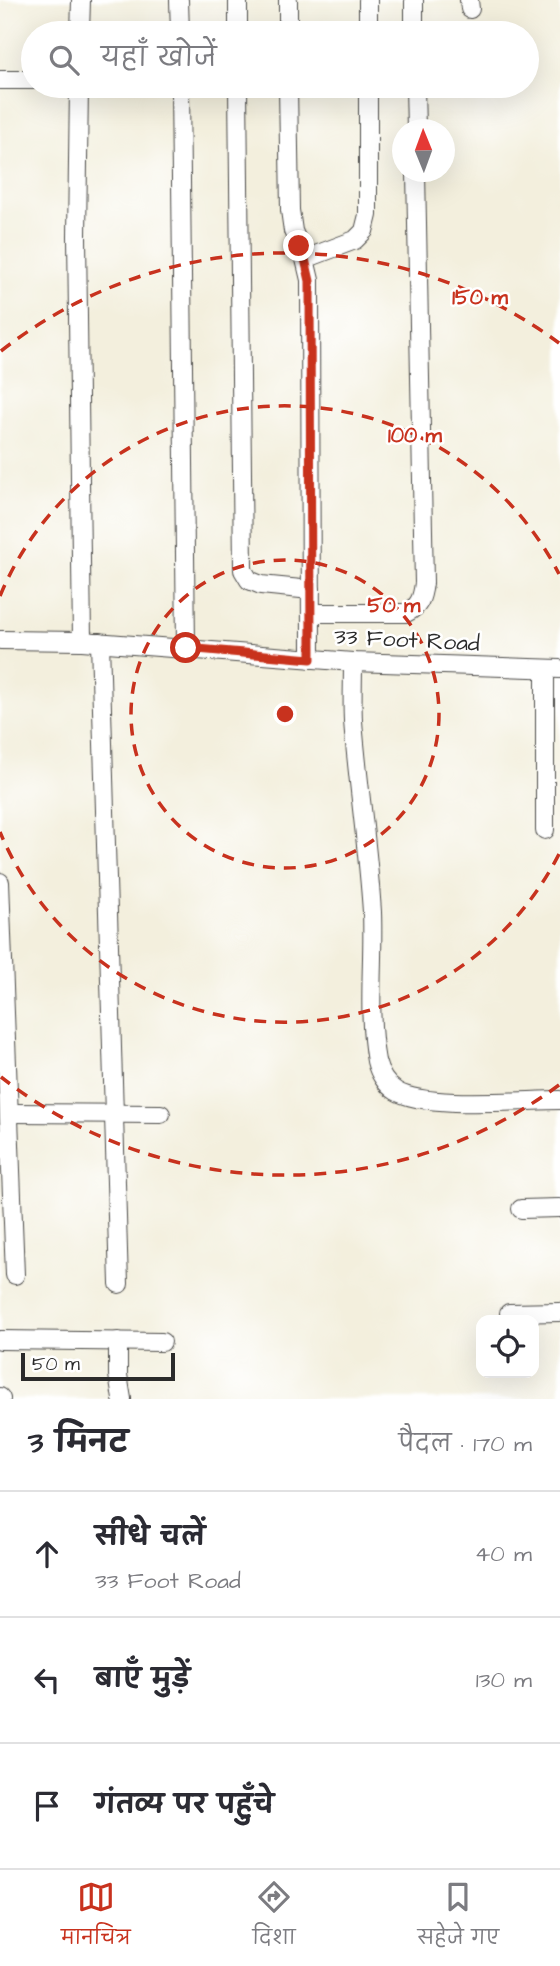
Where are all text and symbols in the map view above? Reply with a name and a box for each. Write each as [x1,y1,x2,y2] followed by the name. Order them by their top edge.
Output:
[21,21,539,98] search box
[101,40,217,76] text: यहाँ खोजें
[45,41,83,79] icon: search
[392,119,455,182] north arrow
[283,230,314,261] route end
[452,283,508,312] text: 150 m
[388,421,443,450] text: 100 m
[368,591,421,620] text: 50 m
[333,620,481,660] street label: 33 Foot Road
[170,632,201,663] route start
[273,702,297,726] centre of rings
[476,1315,539,1378] map controls
[476,1315,539,1378] button: locate
[21,1350,175,1382] scale bar
[32,1351,80,1378] text: 50 m
[28,1422,128,1464] text: 3 मिनट
[398,1428,532,1460] text: पैदल · 170 m
[95,1519,205,1555] text: सीधे चलें
[28,1535,66,1573] icon: ahead
[475,1538,532,1570] text: 40 m
[95,1565,241,1597] text: 33 Foot Road
[28,1661,66,1699] icon: left
[95,1661,190,1697] text: बाएँ मुड़ें
[476,1664,532,1696] text: 130 m
[28,1787,66,1825] icon: arrive
[95,1787,274,1823] text: गंतव्य पर पहुँचे
[61,1878,131,1958] tab: मानचित्र
[252,1878,296,1958] tab: दिशा
[417,1878,499,1958] tab: सहेजे गए

